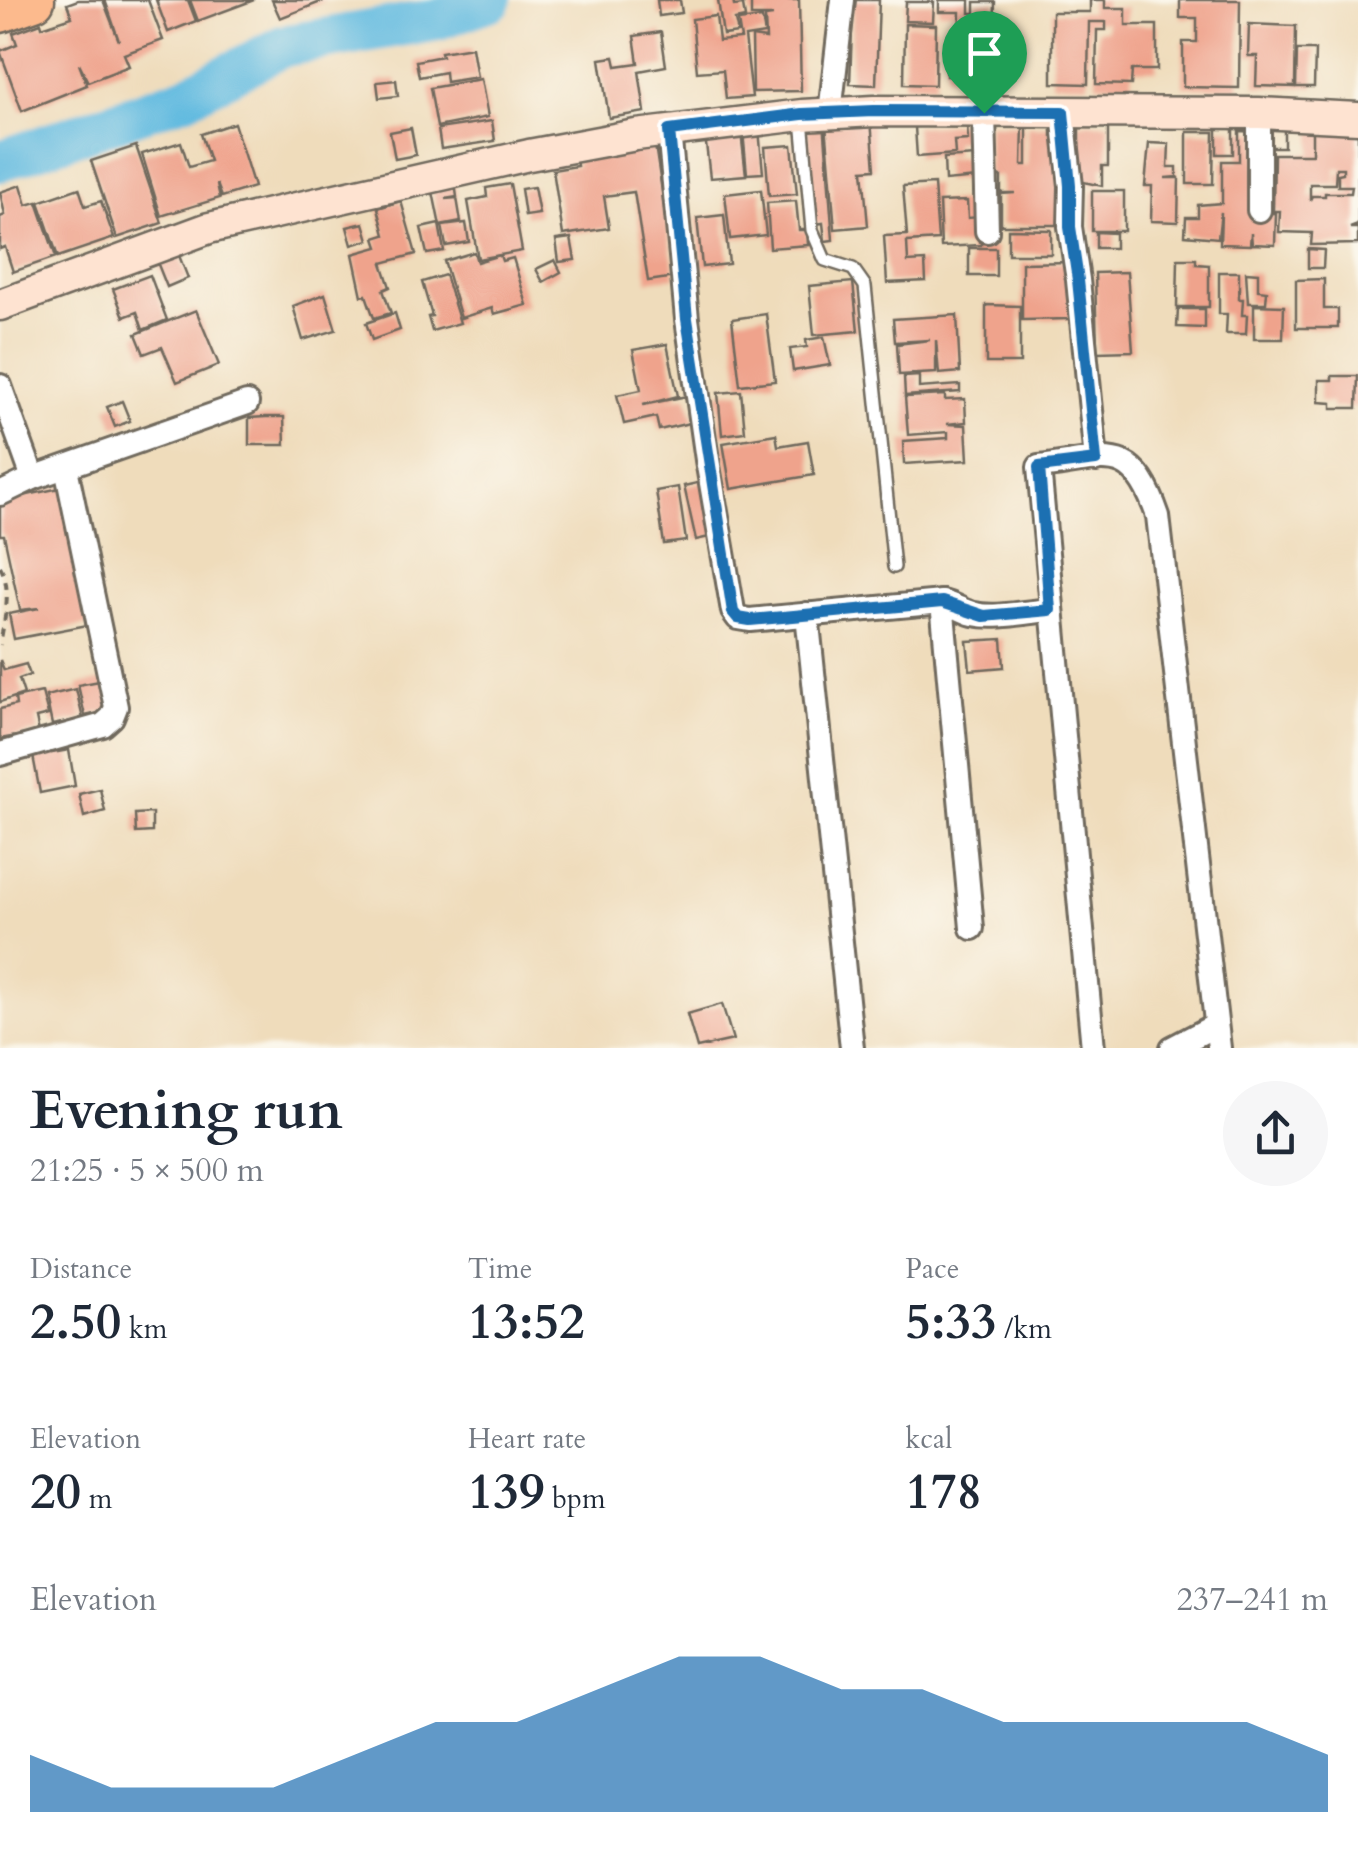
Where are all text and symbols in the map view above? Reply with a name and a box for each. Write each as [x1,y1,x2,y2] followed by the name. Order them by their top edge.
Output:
[942,11,1027,114] pin
[957,26,1012,81] icon: arrive
[30,1074,343,1148] text: Evening run
[1223,1081,1328,1186] button: share
[30,1149,264,1193] text: 21:25 · 5 × 500 m
[30,1250,132,1288] text: Distance
[468,1250,532,1288] text: Time
[905,1250,959,1288] text: Pace
[30,1288,121,1356] text: 2.50
[468,1288,585,1356] text: 13:52
[905,1288,997,1356] text: 5:33
[121,1310,168,1348] text: km
[997,1310,1052,1348] text: /km
[30,1420,141,1458] text: Elevation
[468,1420,586,1458] text: Heart rate
[905,1420,952,1458] text: kcal
[30,1458,81,1526] text: 20
[468,1458,545,1526] text: 139
[905,1458,982,1526] text: 178
[81,1480,112,1518] text: m
[545,1480,606,1518] text: bpm
[30,1578,157,1622] text: Elevation
[1176,1578,1328,1622] text: 237–241 m

